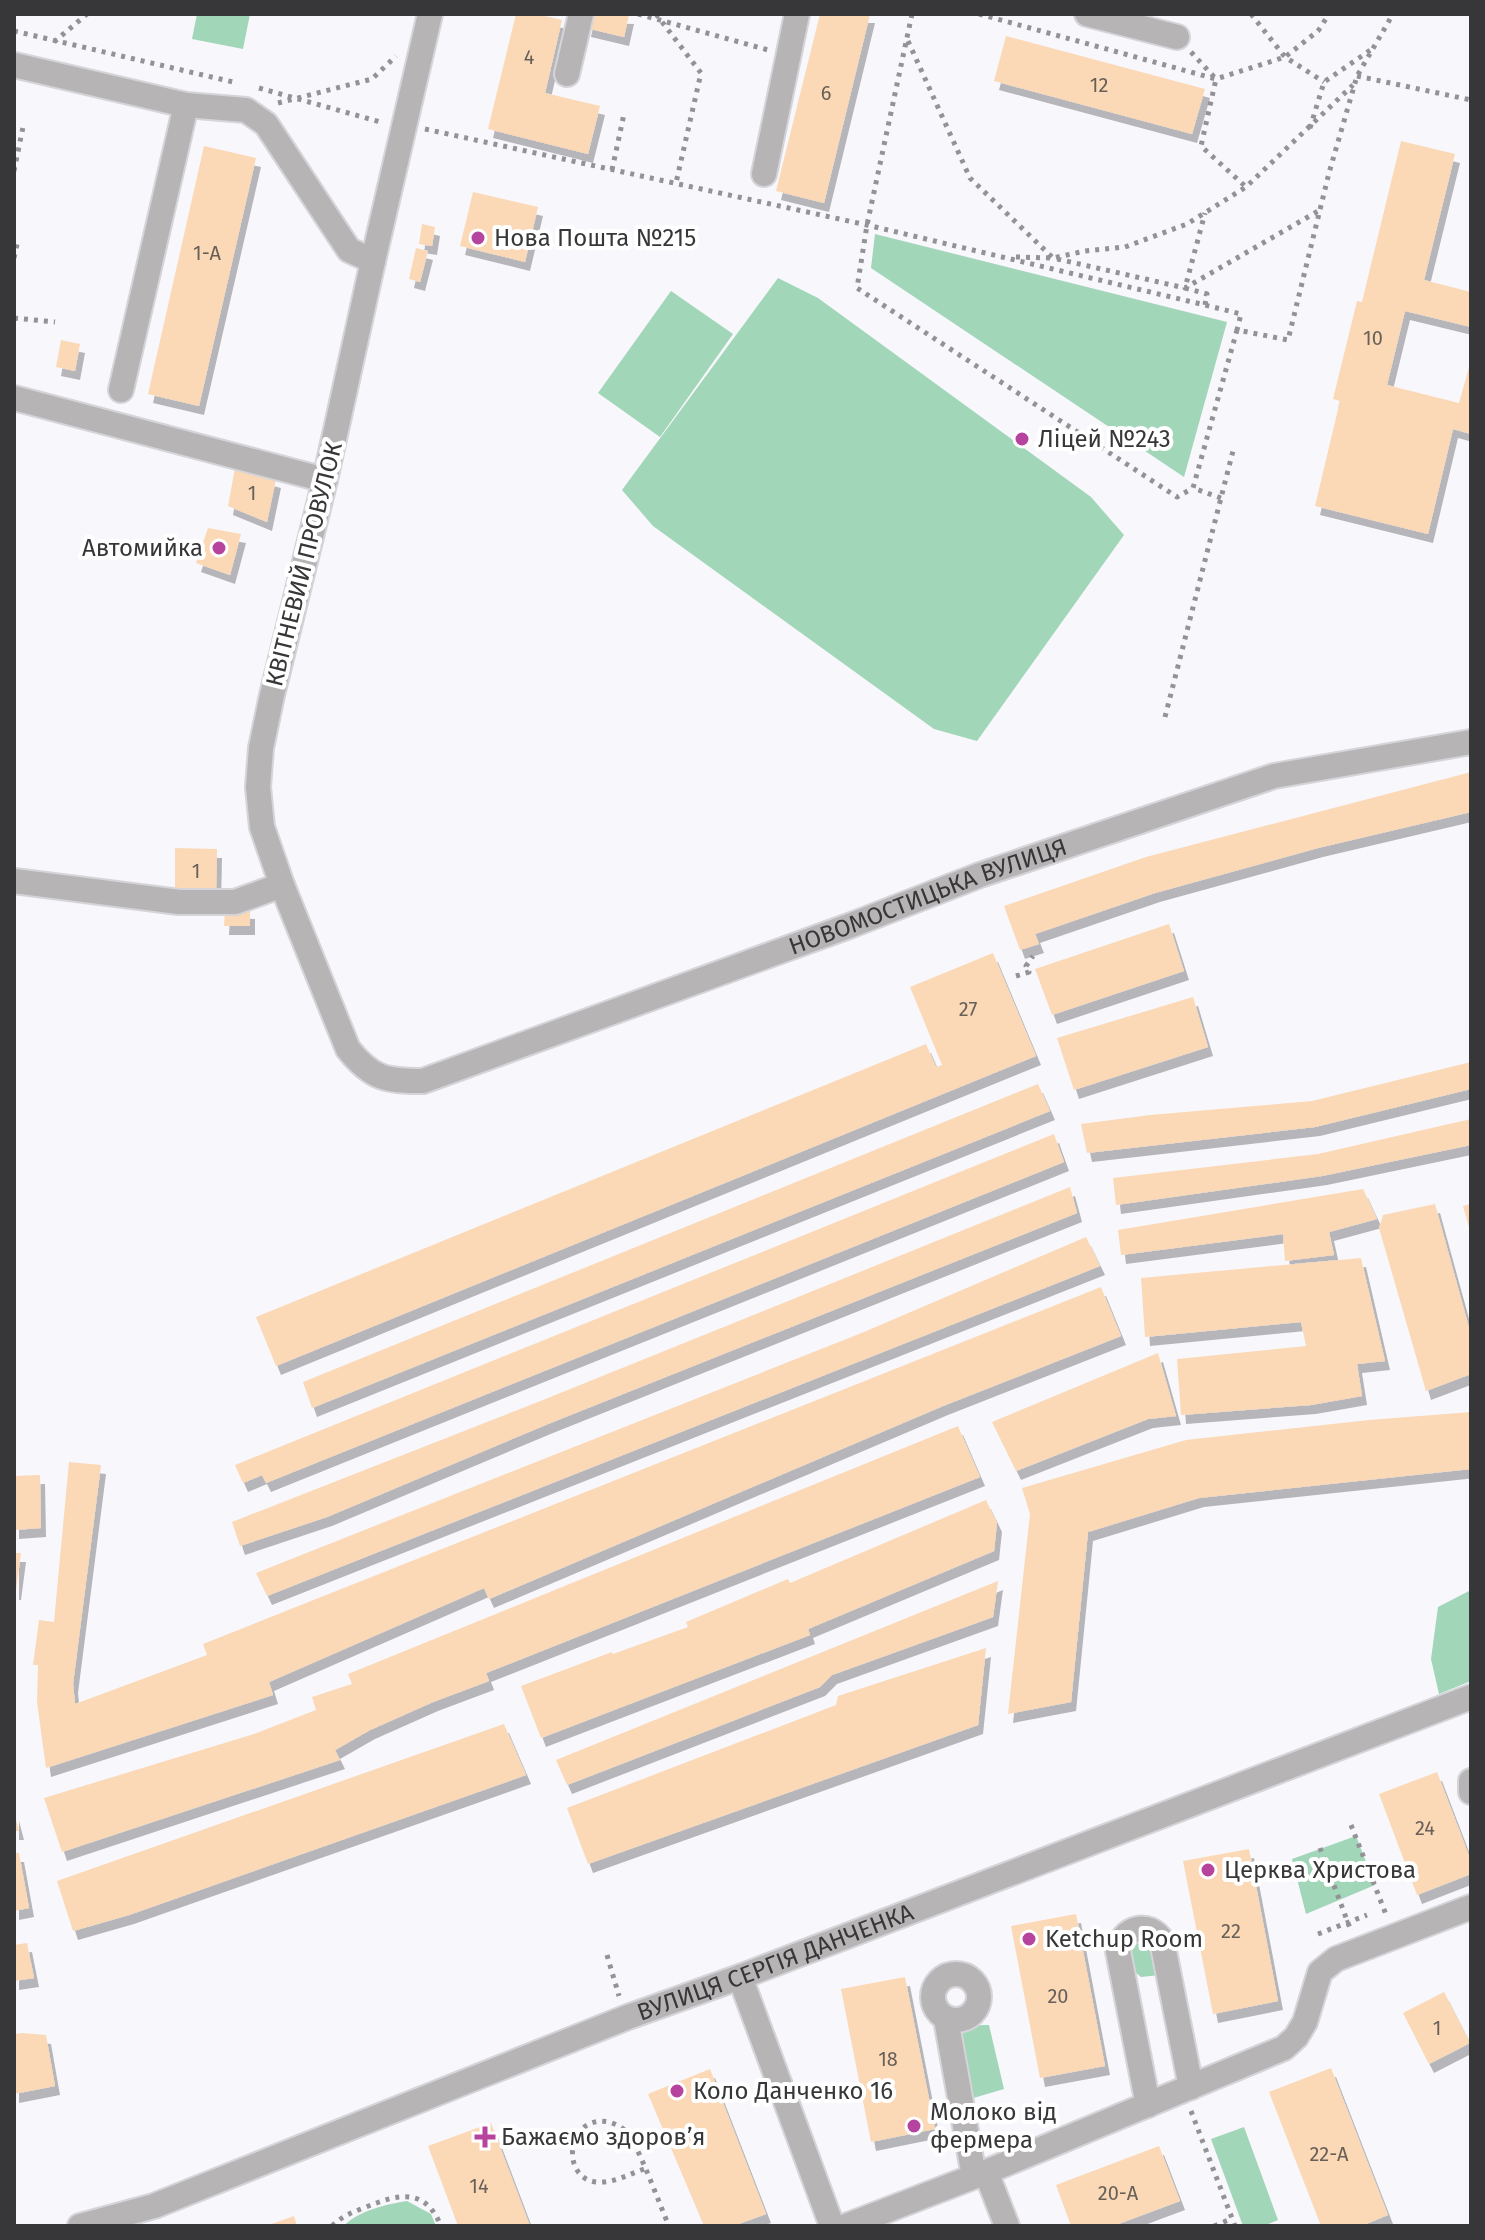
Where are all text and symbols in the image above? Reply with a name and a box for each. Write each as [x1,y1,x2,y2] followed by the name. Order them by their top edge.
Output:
[524,45,535,69] house number: 4
[1090,73,1108,97] house number: 12
[821,81,831,105] house number: 6
[494,224,696,252] place label: Нова Пошта №215
[469,229,487,247] marker: Нова Пошта №215
[193,241,222,265] house number: 1-А
[1363,326,1383,350] house number: 10
[1038,425,1171,453] place label: Ліцей №243
[1013,430,1031,448] marker: Ліцей №243
[260,439,348,689] street label: КВІТНЕВИЙ ПРОВУЛОК
[248,481,256,505] house number: 1
[82,534,203,562] place label: Автомийка
[210,539,228,557] marker: Автомийка
[785,833,1070,961] street label: НОВОМОСТИЦЬКА ВУЛИЦЯ
[192,859,200,883] house number: 1
[959,997,977,1021] house number: 27
[1415,1816,1435,1840] house number: 24
[1224,1856,1416,1884] place label: Церква Христова
[1199,1861,1217,1879] marker: Церква Христова
[633,1898,917,2027] street label: ВУЛИЦЯ СЕРГІЯ ДАНЧЕНКА
[1221,1919,1241,1943] house number: 22
[1045,1925,1203,1953] place label: Ketchup Room
[1020,1930,1038,1948] marker: Ketchup Room
[1047,1984,1069,2008] house number: 20
[1433,2016,1441,2040] house number: 1
[878,2047,898,2071] house number: 18
[693,2077,893,2105] place label: Коло Данченко 16
[668,2082,686,2100] marker: Коло Данченко 16
[930,2098,1057,2154] place label: Молоко від фермера
[905,2117,923,2135] marker: Молоко від фермера
[501,2123,706,2151] place label: Бажаємо здоровʼя
[476,2128,494,2146] marker: Бажаємо здоровʼя
[1309,2142,1349,2166] house number: 22-А
[469,2174,489,2198] house number: 14
[1098,2181,1139,2205] house number: 20-А

